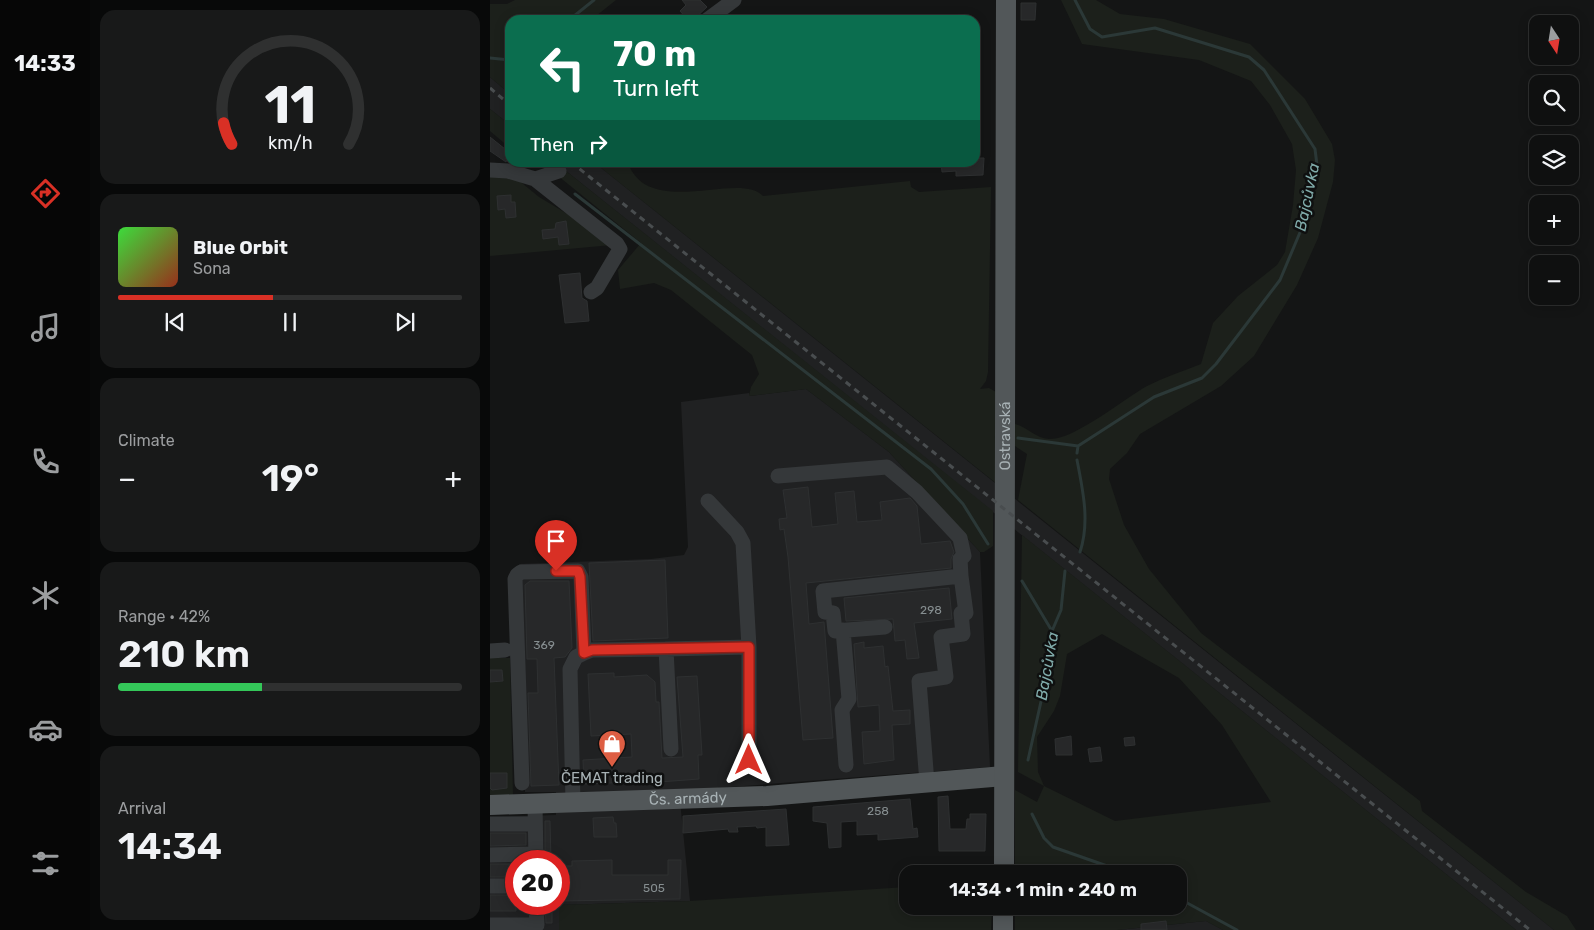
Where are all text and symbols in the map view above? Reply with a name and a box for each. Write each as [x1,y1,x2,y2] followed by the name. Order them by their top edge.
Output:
[1529,15,1579,65] north arrow
[1529,15,1579,305] map controls
[613,33,696,75] text: 70 m
[530,35,595,100] icon: left
[14,50,76,77] text: 14:33
[264,74,316,136] text: 11
[613,75,699,102] text: Turn left
[1529,75,1579,125] button: search
[584,130,612,158] icon: right
[268,132,312,153] text: km/h
[530,133,574,156] text: Then
[1529,135,1579,185] button: layers
[1291,161,1323,233] water label: Bajcůvka
[28,176,63,211] icon: directions
[1529,195,1579,245] button: +
[193,236,288,259] text: Blue Orbit
[1529,255,1579,305] button: −
[193,259,231,278] text: Sona
[161,308,189,336] icon: previous
[276,308,304,336] icon: pause
[391,308,419,336] icon: next
[28,310,63,345] icon: music
[996,401,1014,471] street label: Ostravská
[118,431,175,450] text: Climate
[28,444,63,479] icon: phone
[262,455,319,501] text: 19°
[118,462,136,495] text: −
[445,462,462,495] text: +
[535,520,577,571] pin
[542,527,570,555] icon: arrive
[28,578,63,613] icon: climate
[920,603,942,617] house number: 298
[118,607,210,626] text: Range · 42%
[1032,630,1062,702] water label: Bajcůvka
[118,631,250,677] text: 210 km
[533,638,555,652] house number: 369
[28,712,63,747] icon: car
[597,729,627,768] shop icon: ČEMAT trading
[722,733,774,785] position arrow
[561,769,663,787] place label: ČEMAT trading
[649,788,727,809] street label: Čs. armády
[118,799,166,818] text: Arrival
[867,804,889,818] house number: 258
[118,823,222,869] text: 14:34
[28,846,63,881] icon: filters
[505,850,570,915] speed limit sign: 20
[949,878,1137,901] text: 14:34 · 1 min · 240 m
[643,881,665,895] house number: 505

